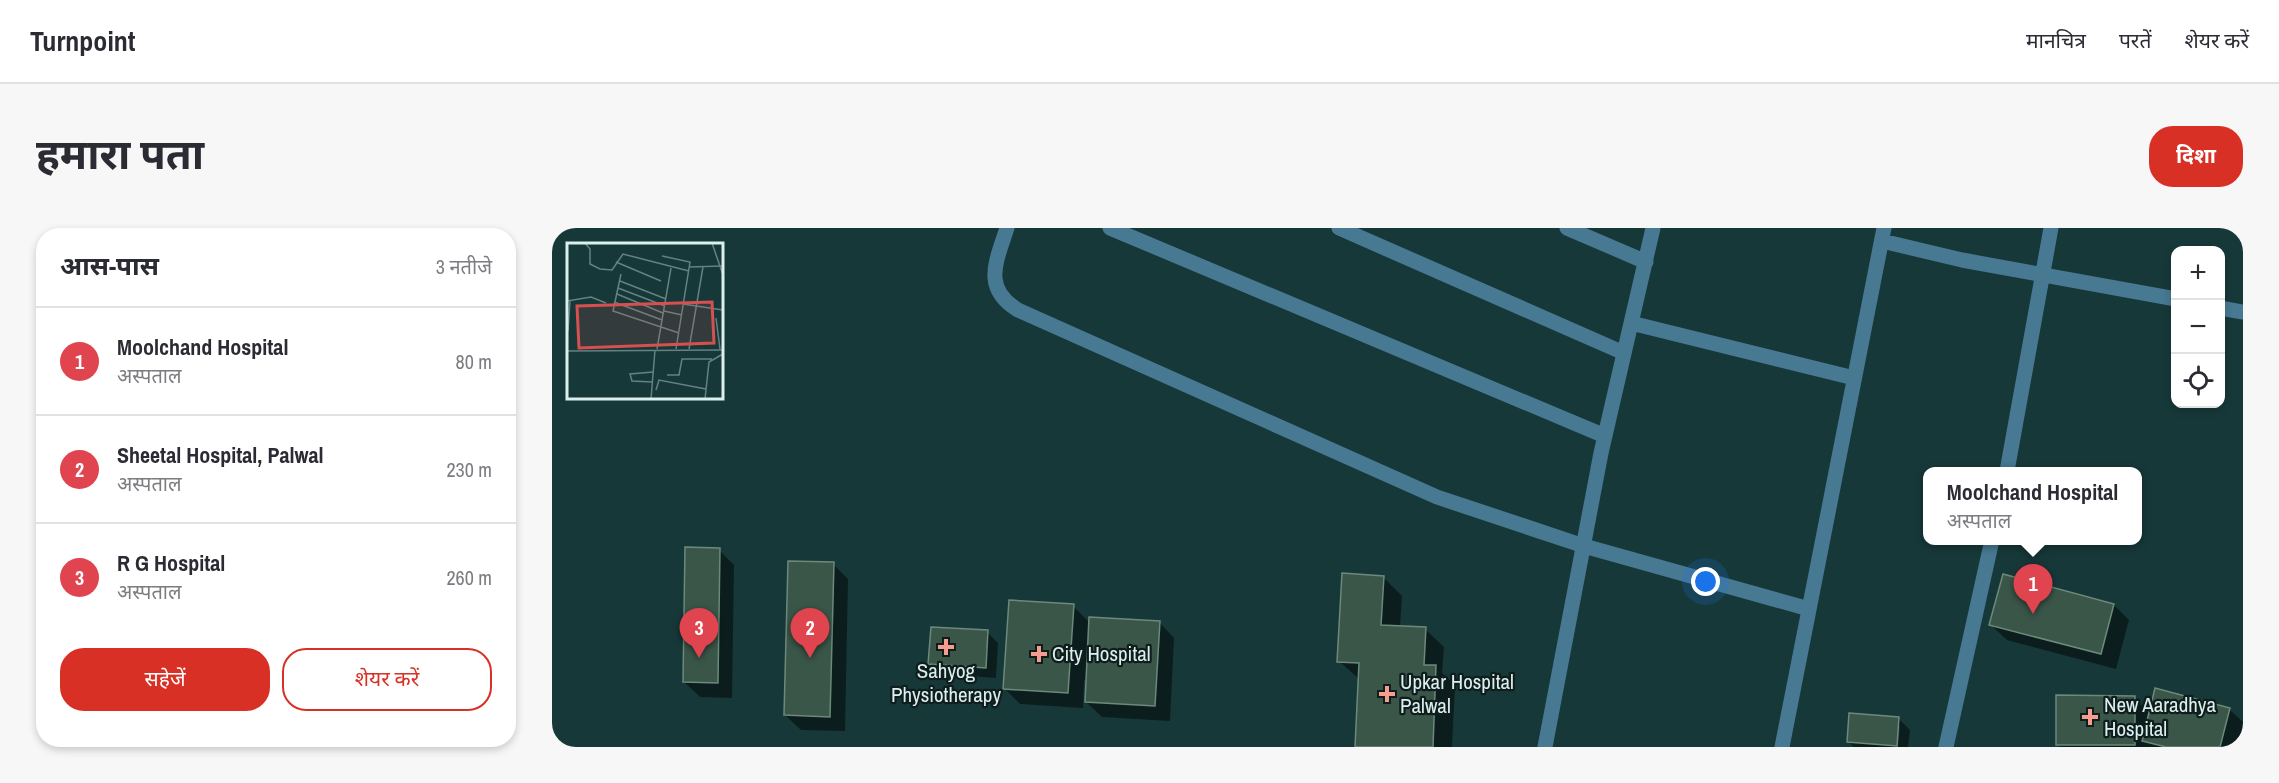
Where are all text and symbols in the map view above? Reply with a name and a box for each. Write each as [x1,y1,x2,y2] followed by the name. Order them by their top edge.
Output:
[30,22,135,60] text: Turnpoint
[2026,26,2086,55] text: मानचित्र
[2119,26,2151,55] text: परतें
[2184,26,2249,55] text: शेयर करें
[36,126,204,182] text: हमारा पता
[2149,126,2243,187] button: दिशा
[567,243,723,399] inset map
[2171,246,2225,408] map controls
[2171,246,2225,300] button: +
[60,248,159,283] text: आस-पास
[436,253,492,280] text: 3 नतीजे
[2171,300,2225,354] button: −
[117,332,288,362] text: Moolchand Hospital
[75,348,84,375] text: 1
[456,348,492,375] text: 80 m
[2171,354,2225,408] button: locate
[117,362,182,389] text: अस्पताल
[117,440,324,470] text: Sheetal Hospital, Palwal
[75,456,84,483] text: 2
[446,456,492,483] text: 230 m
[1923,467,2142,545] popup
[117,470,182,497] text: अस्पताल
[1947,477,2118,507] text: Moolchand Hospital
[1947,507,2011,534] text: अस्पताल
[117,548,225,578] text: R G Hospital
[75,564,84,591] text: 3
[446,564,492,591] text: 260 m
[2014,564,2052,614] pin: 1
[1691,567,1720,596] your location
[117,578,182,605] text: अस्पताल
[680,608,718,658] pin: 3
[790,608,830,658] pin: 2
[937,638,955,656] marker: Sahyog Physiotherapy
[1052,639,1151,668] place label: City Hospital
[1030,645,1048,663] marker: City Hospital
[60,648,270,711] button: सहेजें
[282,648,492,711] button: शेयर करें
[891,656,1001,709] place label: Sahyog Physiotherapy
[1400,667,1514,720] place label: Upkar Hospital Palwal
[1378,685,1396,703] marker: Upkar Hospital Palwal
[2104,690,2216,743] place label: New Aaradhya Hospital
[2081,708,2099,726] marker: New Aaradhya Hospital

